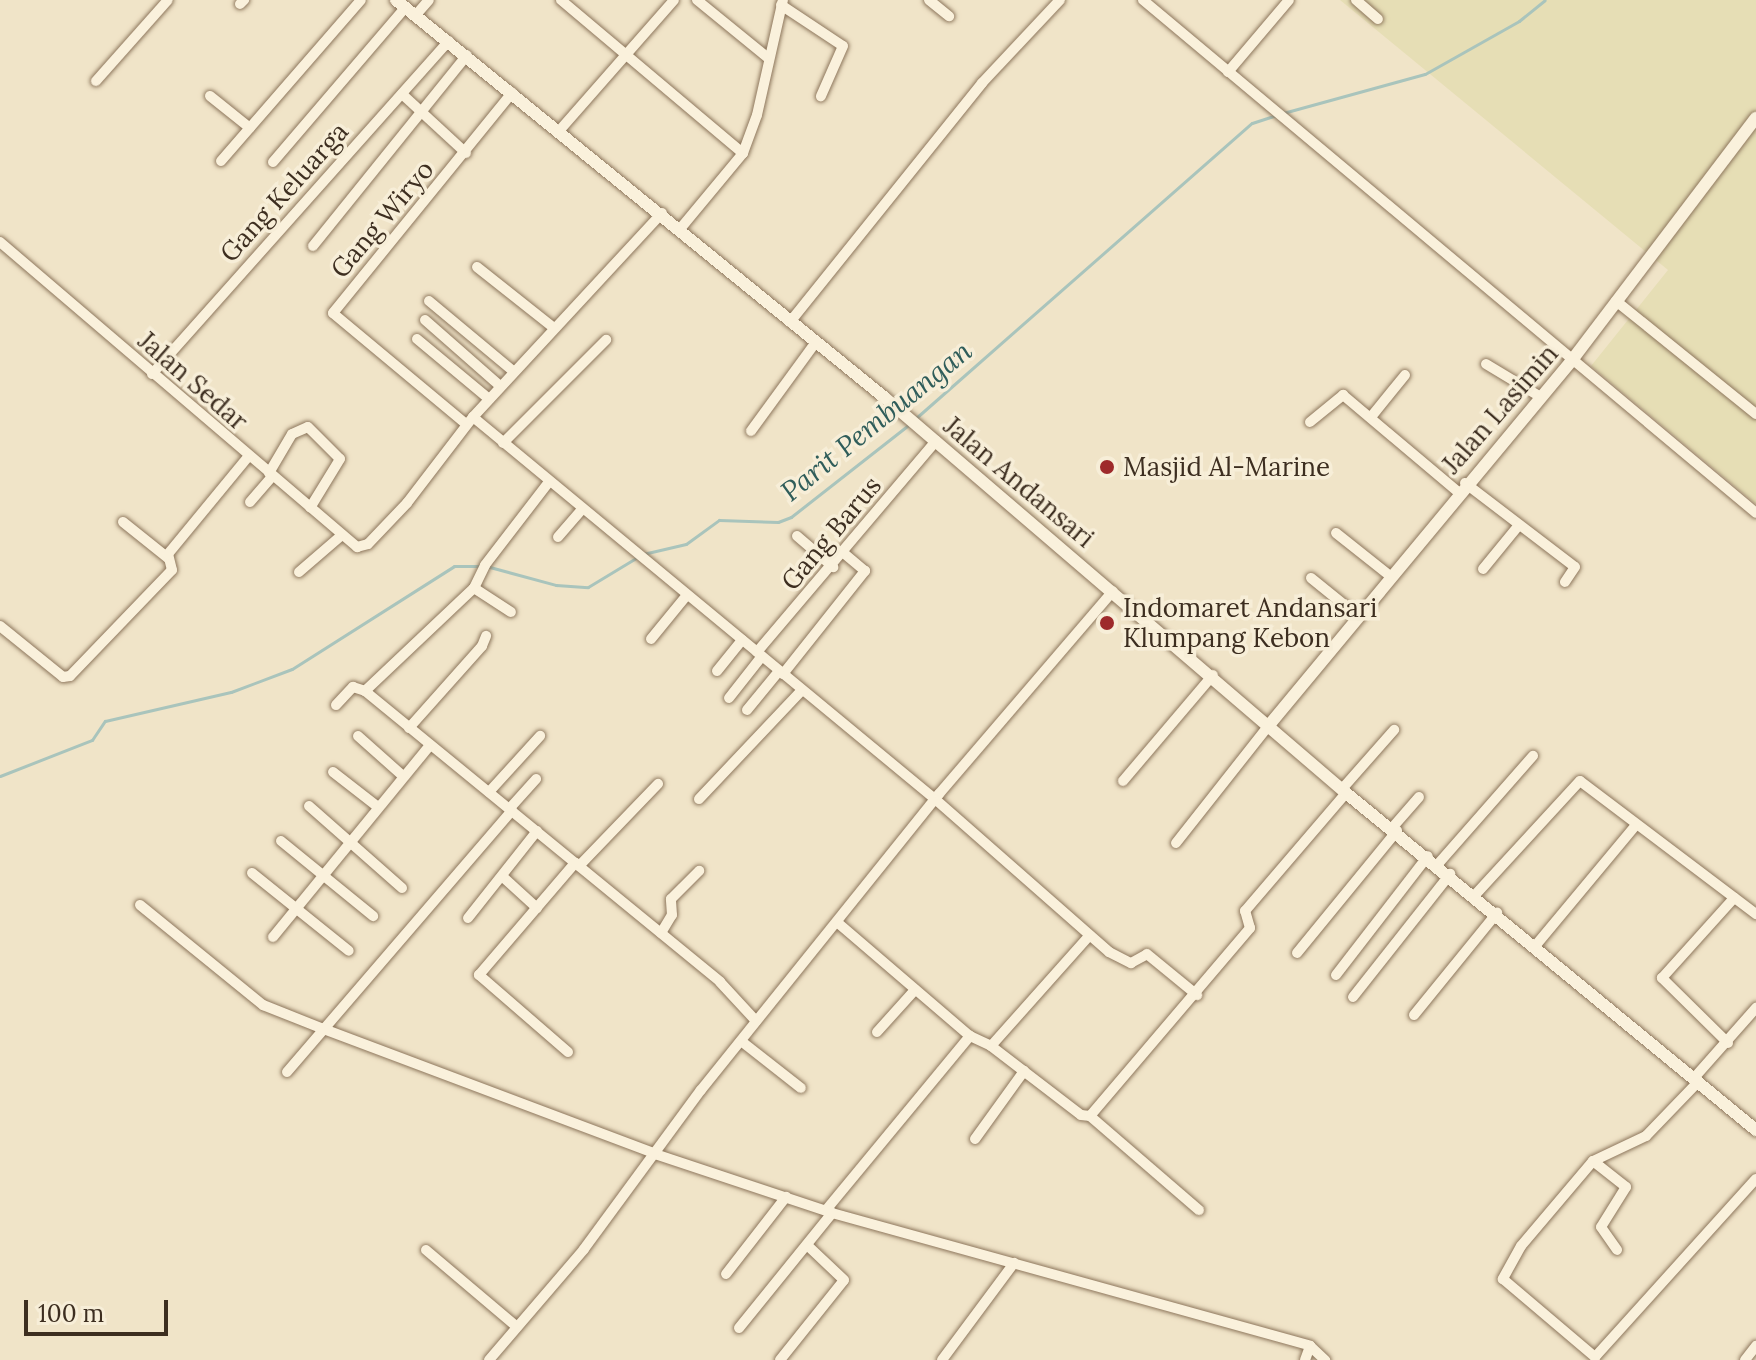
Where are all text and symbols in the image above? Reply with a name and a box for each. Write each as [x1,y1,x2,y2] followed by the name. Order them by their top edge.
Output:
[213,116,355,268] street label: Gang Keluarga
[324,154,440,284] street label: Gang Wiryo
[132,325,254,437] street label: Jalan Sedar
[774,334,978,508] water label: Parit Pembuangan
[1436,338,1564,480] street label: Jalan Lasimin
[937,410,1101,554] street label: Jalan Andansari
[1123,451,1330,483] place label: Masjid Al-Marine
[1098,458,1116,476] marker: Masjid Al-Marine
[775,470,887,596] street label: Gang Barus
[1123,592,1377,654] place label: Indomaret Andansari Klumpang Kebon
[1098,614,1116,632] marker: Indomaret Andansari Klumpang Kebon
[28,1284,172,1334] scale bar
[38,1298,104,1329] text: 100 m

